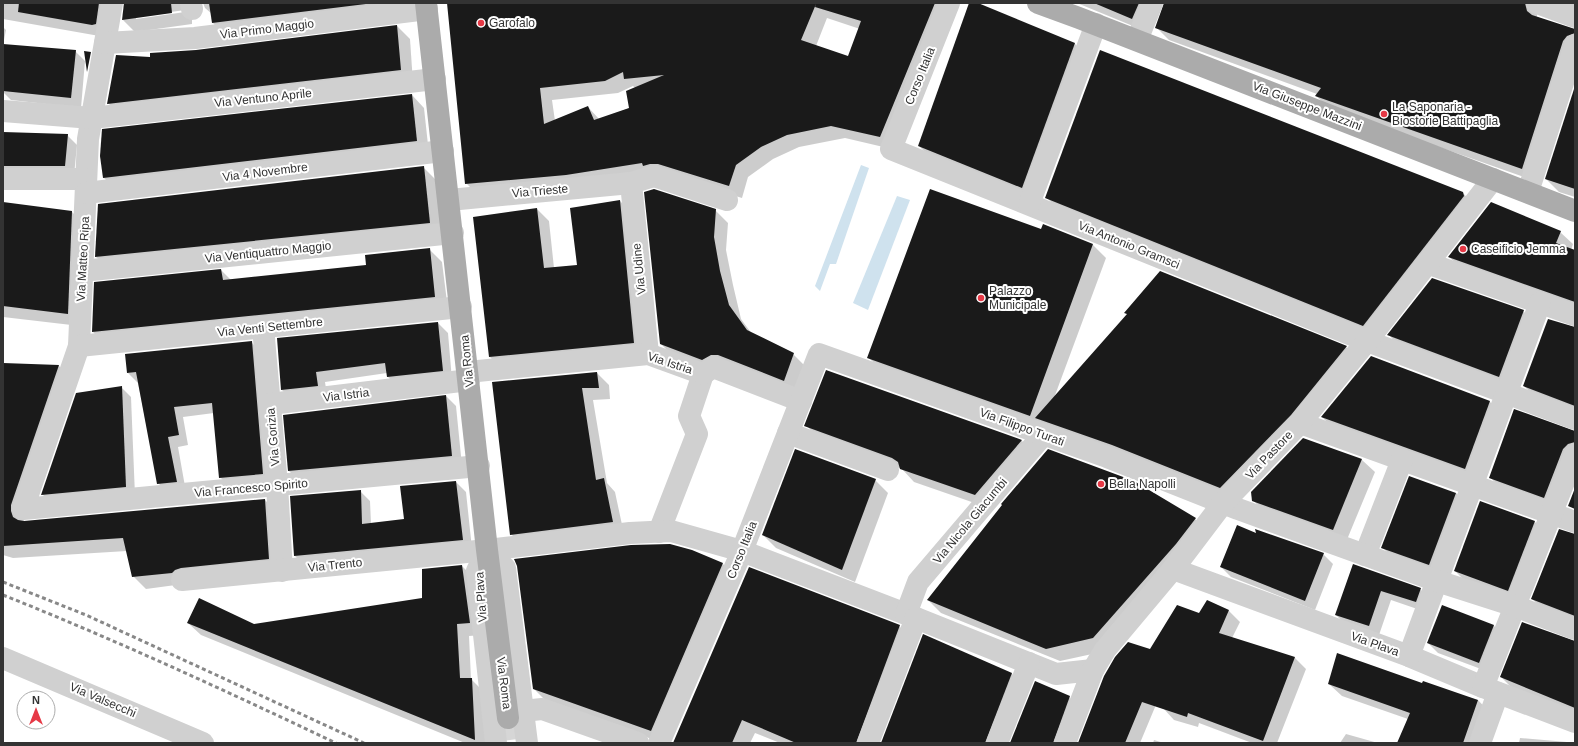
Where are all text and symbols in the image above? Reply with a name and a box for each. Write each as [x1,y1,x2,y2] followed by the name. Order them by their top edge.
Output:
[219,16,315,42] street label: Via Primo Maggio
[489,16,535,30] place label: Garofalo
[476,18,486,28] marker: Garofalo
[902,45,938,107] street label: Corso Italia
[1250,79,1364,133] street label: Via Giuseppe Mazzini
[214,86,313,110] street label: Via Ventuno Aprile
[1392,100,1498,128] place label: La Saponaria - Biostorie Battipaglia
[1379,109,1389,119] marker: La Saponaria - Biostorie Battipaglia
[222,160,309,184] street label: Via 4 Novembre
[511,182,569,200] street label: Via Trieste
[74,216,92,302] street label: Via Matteo Ripa
[1076,218,1182,272] street label: Via Antonio Gramsci
[204,238,332,266] street label: Via Ventiquattro Maggio
[629,242,649,296] street label: Via Udine
[1471,242,1566,256] place label: Caseificio Jemma
[1458,244,1468,254] marker: Caseificio Jemma
[989,284,1047,312] place label: Palazzo Municipale
[976,293,986,303] marker: Palazzo Municipale
[217,314,324,339] street label: Via Venti Settembre
[457,334,477,388] street label: Via Roma
[646,349,695,377] street label: Via Istria
[322,385,370,405] street label: Via Istria
[978,405,1066,449] street label: Via Filippo Turati
[263,407,283,467] street label: Via Gorizia
[1242,428,1296,482] street label: Via Pastore
[930,475,1010,567] street label: Via Nicola Giacumbi
[194,476,309,500] street label: Via Francesco Spirito
[1109,477,1176,491] place label: Bella Napolli
[1096,479,1106,489] marker: Bella Napolli
[724,519,760,581] street label: Corso Italia
[307,555,363,575] street label: Via Trento
[472,571,490,623] street label: Via Plava
[1349,629,1401,659] street label: Via Plava
[494,656,514,710] street label: Via Roma
[68,680,138,720] street label: Via Valsecchi
[16,690,56,730] north arrow
[32,694,40,706] text: N

